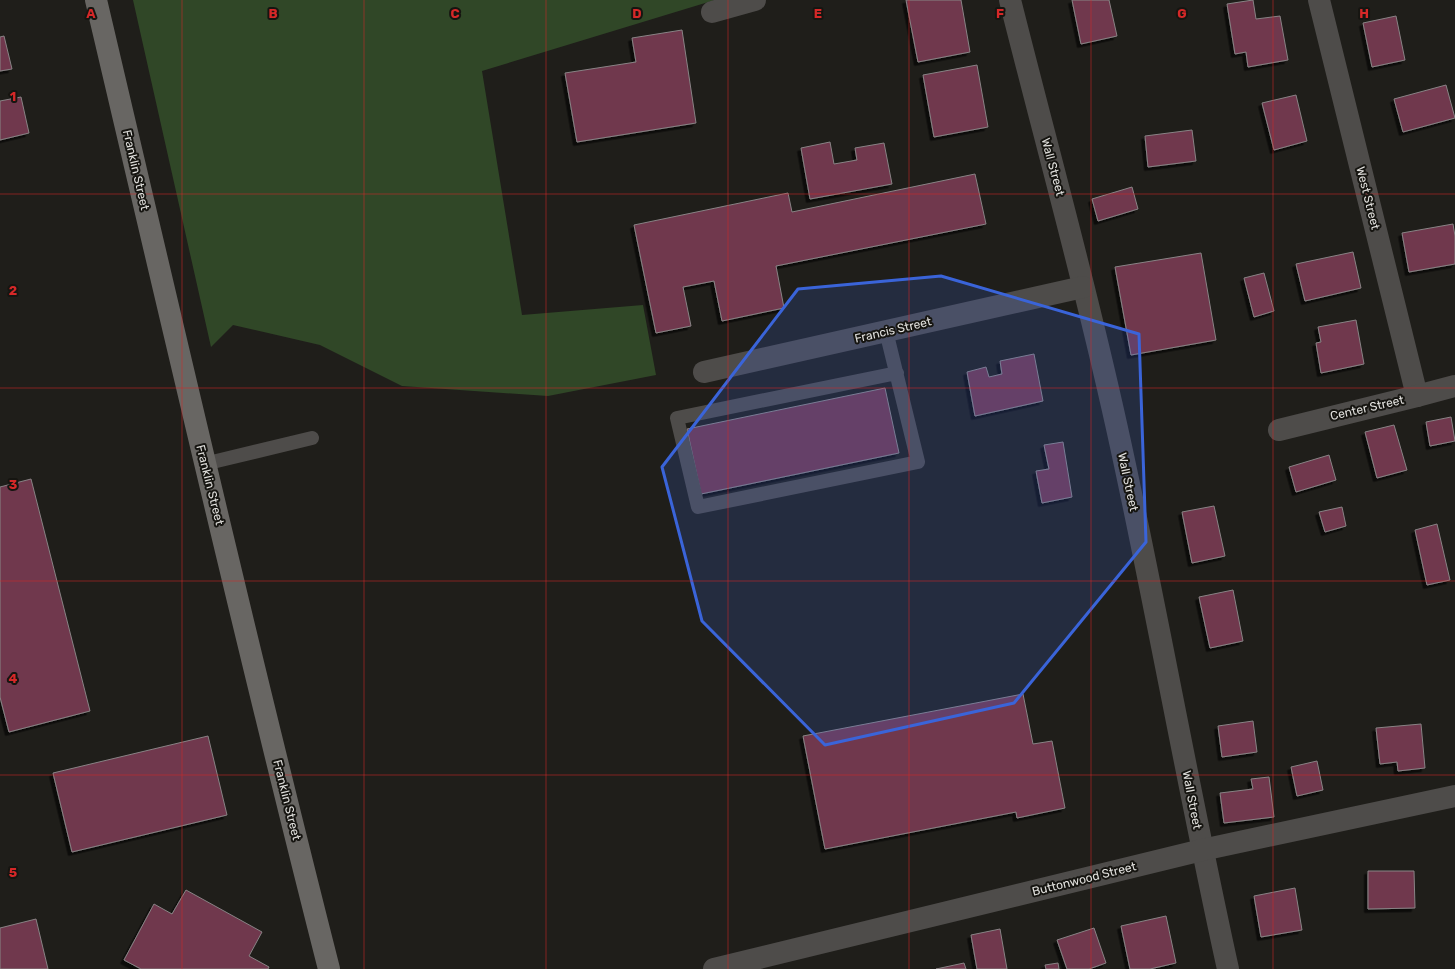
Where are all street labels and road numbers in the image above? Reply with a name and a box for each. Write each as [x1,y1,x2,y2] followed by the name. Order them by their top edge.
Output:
[120,128,152,212] street label: Franklin Street
[1039,136,1068,198] street label: Wall Street
[1353,165,1383,231] street label: West Street
[853,314,933,346] street label: Francis Street
[1329,393,1406,423] street label: Center Street
[193,443,227,527] street label: Franklin Street
[1115,451,1141,513] street label: Wall Street
[270,758,304,842] street label: Franklin Street
[1179,769,1205,831] street label: Wall Street
[1031,859,1138,899] street label: Buttonwood Street

